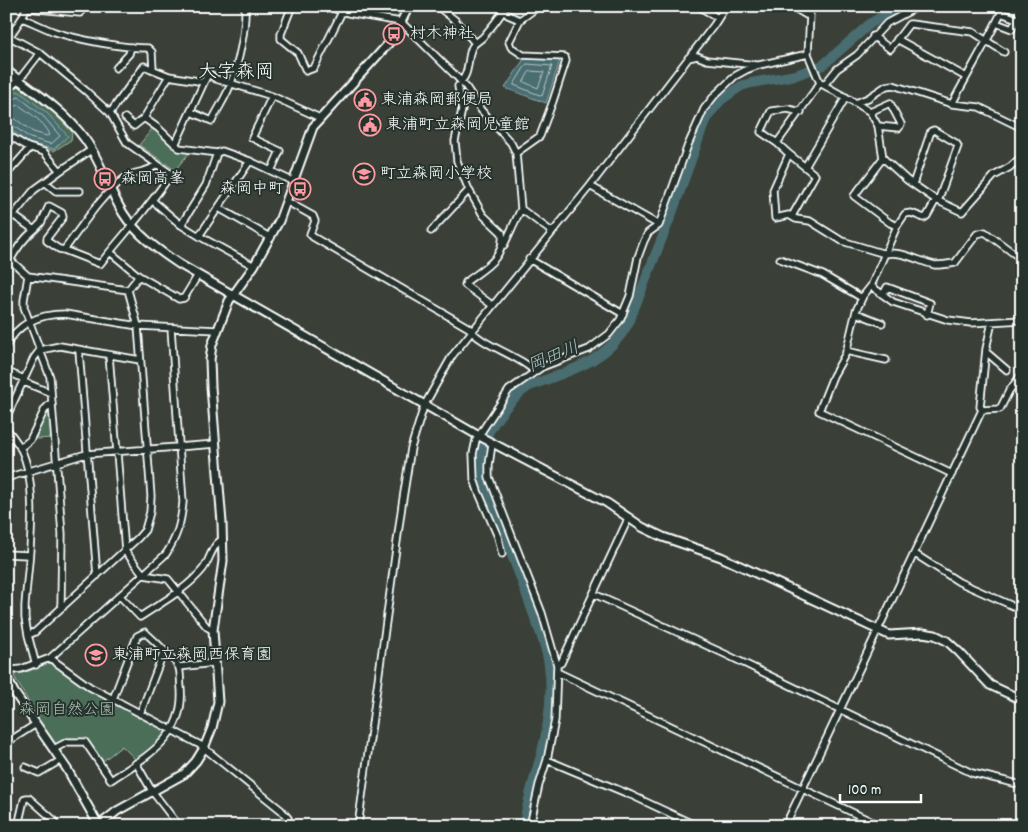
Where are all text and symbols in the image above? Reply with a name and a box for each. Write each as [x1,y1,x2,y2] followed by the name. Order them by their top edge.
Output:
[382,22,406,46] bus stop icon: 村木神社
[410,23,474,46] place label: 村木神社
[198,60,274,87] district label: 大字森岡
[353,88,377,112] public building icon: 東浦森岡郵便局
[381,89,493,112] place label: 東浦森岡郵便局
[358,113,382,137] public building icon: 東浦町立森岡児童館
[386,114,530,137] place label: 東浦町立森岡児童館
[352,162,376,186] school or university icon: 町立森岡小学校
[380,163,492,186] place label: 町立森岡小学校
[93,167,117,191] bus stop icon: 森岡高峯
[121,168,185,191] place label: 森岡高峯
[288,177,312,201] bus stop icon: 森岡中町
[220,178,284,201] place label: 森岡中町
[524,336,584,380] water label: 岡田川
[84,643,108,667] school or university icon: 東浦町立森岡西保育園
[112,644,272,667] place label: 東浦町立森岡西保育園
[19,699,115,722] park label: 森岡自然公園
[840,772,922,804] scale bar
[848,780,881,802] text: 100 m

